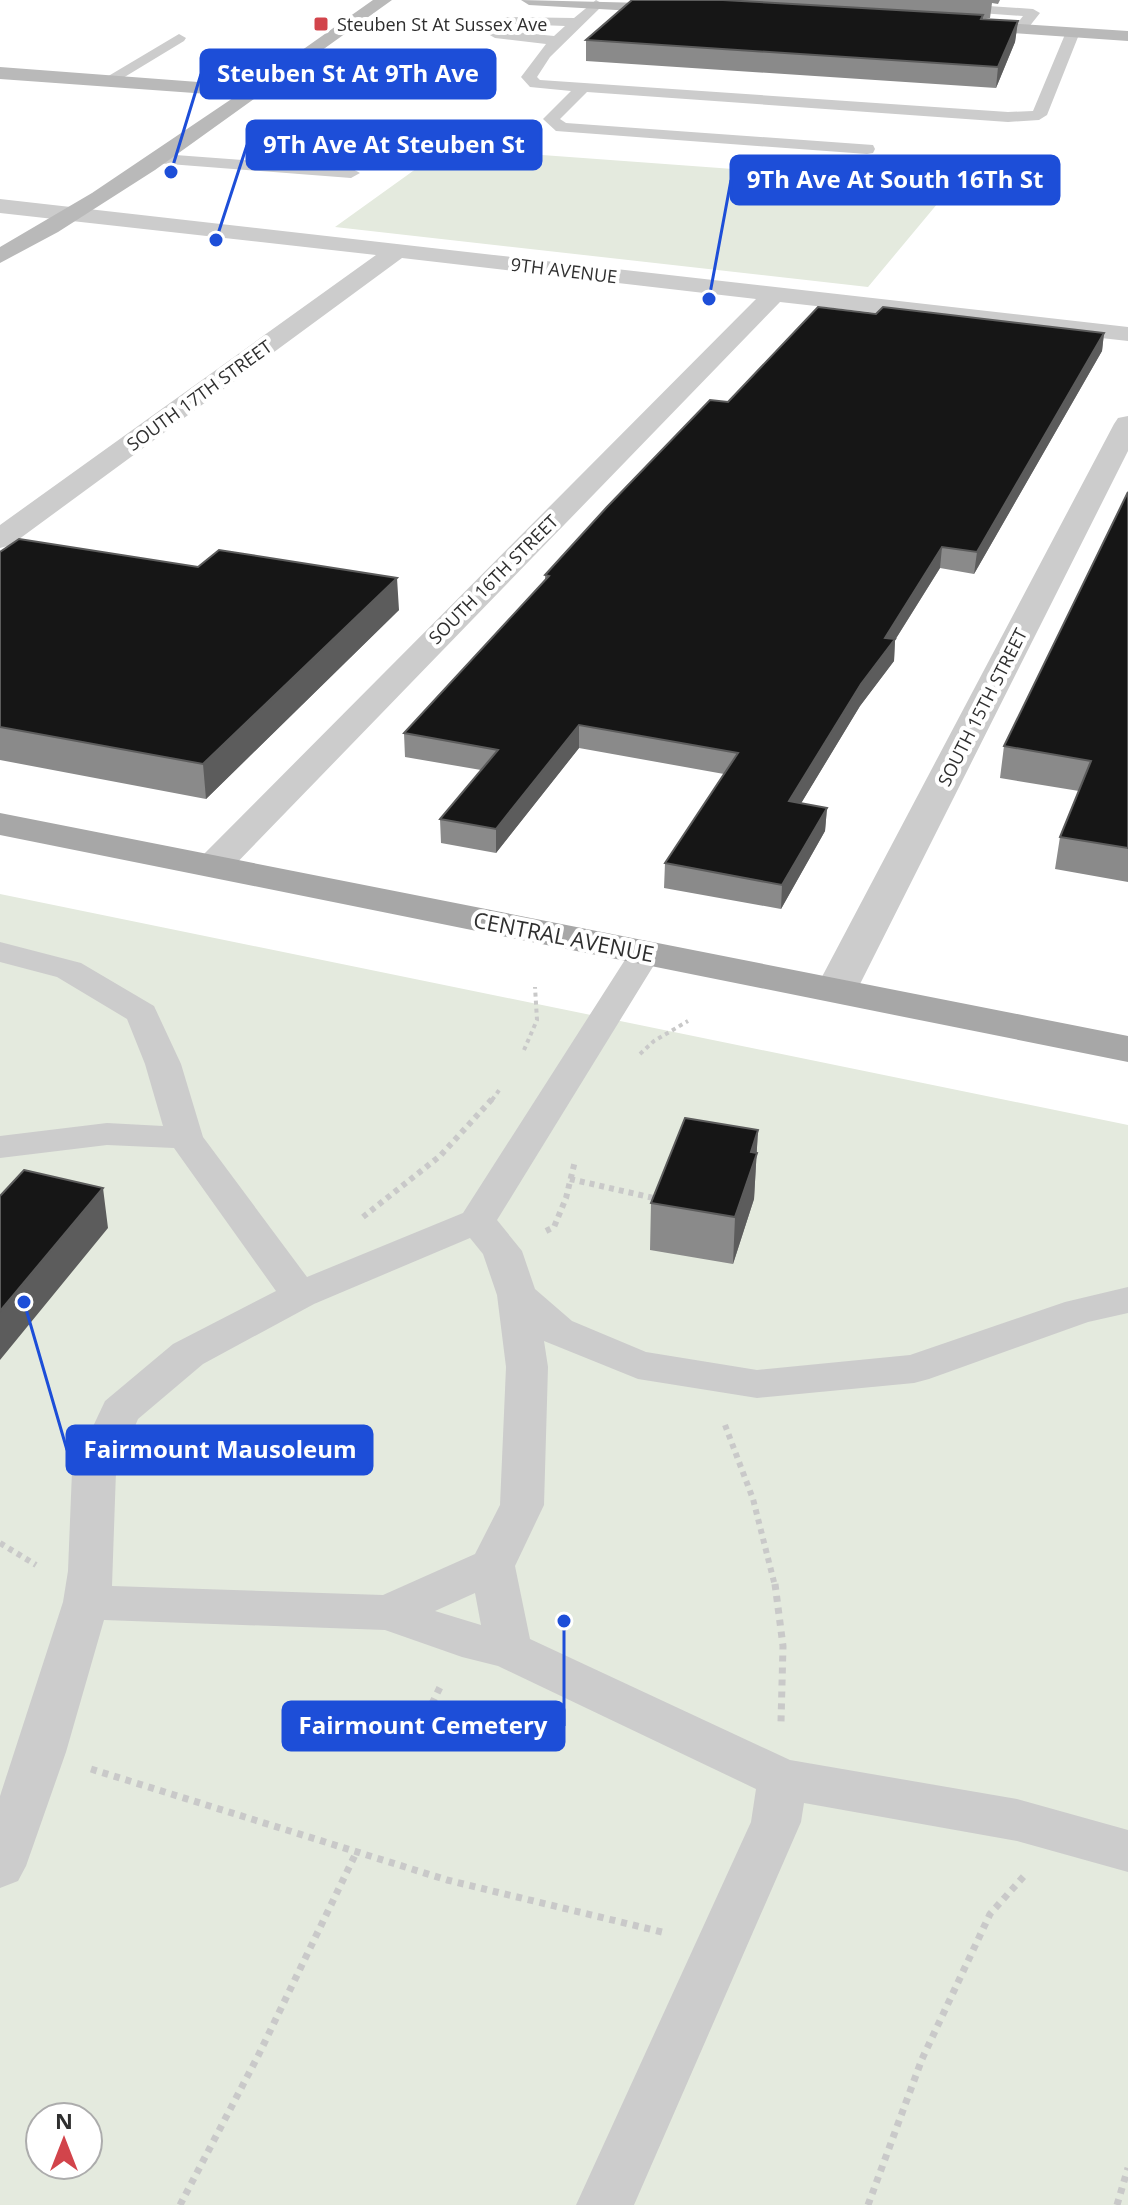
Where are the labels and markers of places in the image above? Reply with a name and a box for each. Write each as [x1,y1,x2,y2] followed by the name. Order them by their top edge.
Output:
[337,12,547,36] place label: Steuben St At Sussex Ave
[312,15,330,33] marker: Steuben St At Sussex Ave
[201,50,495,98] callout: Steuben St At 9Th Ave
[247,121,541,169] callout: 9Th Ave At Steuben St
[731,156,1059,204] callout: 9Th Ave At South 16Th St
[67,1426,372,1474] callout: Fairmount Mausoleum
[283,1702,564,1750] callout: Fairmount Cemetery

